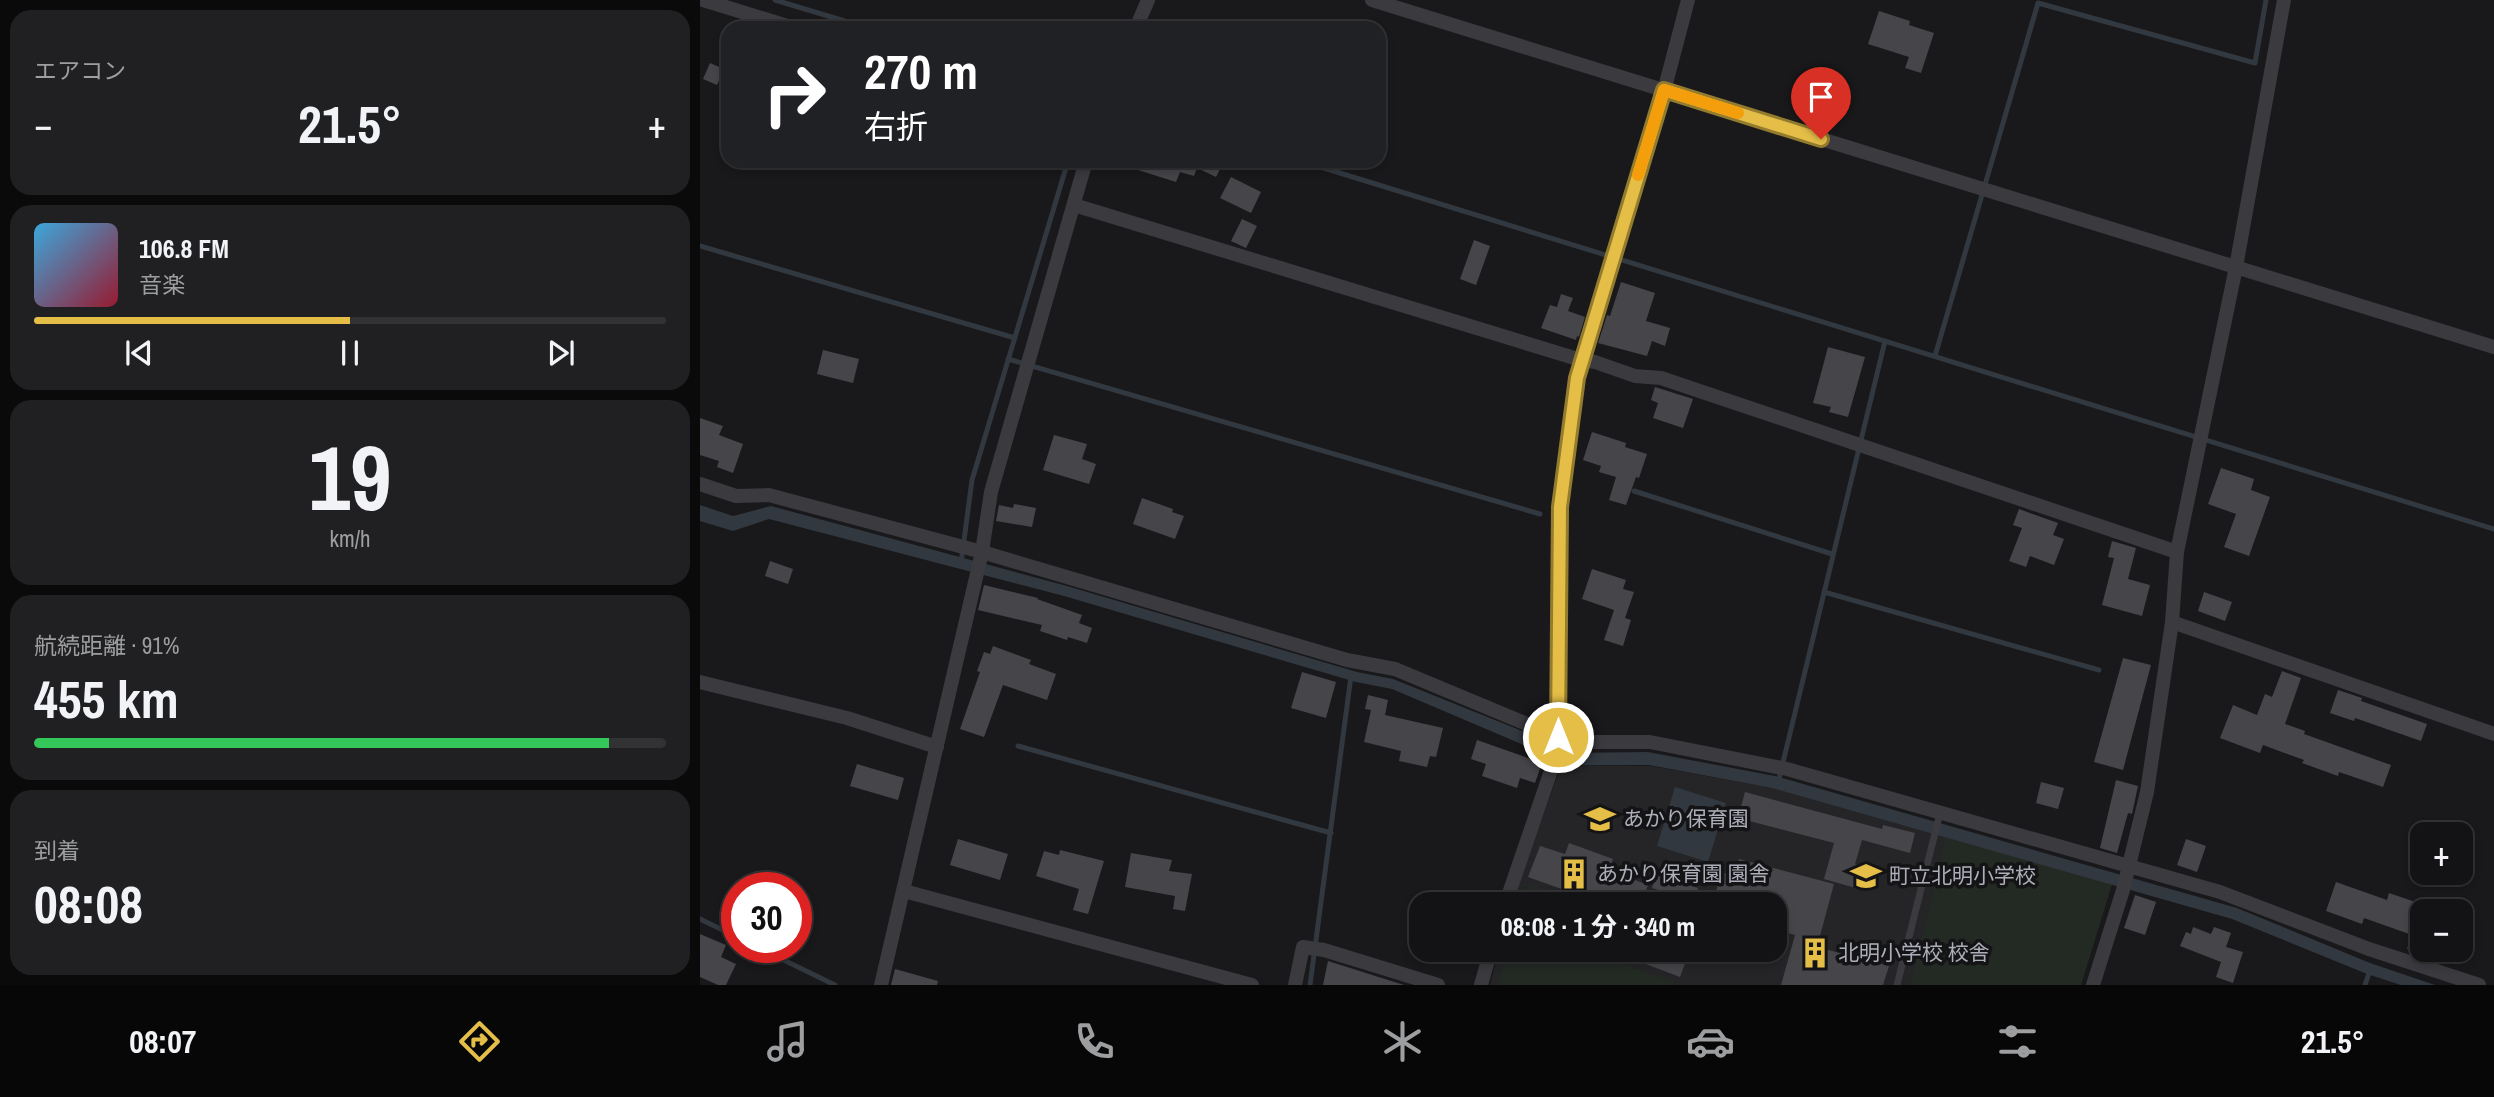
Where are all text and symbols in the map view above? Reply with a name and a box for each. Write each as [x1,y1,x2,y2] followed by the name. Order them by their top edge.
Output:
[864,38,978,104] text: 270 m
[749,49,840,140] icon: right
[34,55,126,86] text: エアコン
[1791,67,1851,139] pin
[1802,78,1840,116] icon: arrive
[298,89,402,159] text: 21.5°
[34,99,52,150] text: −
[648,99,666,150] text: +
[864,105,928,148] text: 右折
[139,231,229,266] text: 106.8 FM
[139,269,185,300] text: 音楽
[120,334,158,372] icon: previous
[331,334,369,372] icon: pause
[542,334,580,372] icon: next
[309,416,392,538] text: 19
[330,523,370,554] text: km/h
[34,630,179,661] text: 航続距離 · 91%
[34,664,179,734] text: 455 km
[1521,700,1595,774] position arrow
[1583,802,1617,836] school or university icon: あかり保育園
[1623,804,1749,833] place label: あかり保育園
[2410,822,2473,962] map controls
[2410,822,2473,885] button: +
[34,835,80,866] text: 到着
[1557,857,1591,891] building icon: あかり保育園 園舎
[1597,859,1770,888] place label: あかり保育園 園舎
[1849,859,1883,893] school or university icon: 町立北明小学校
[1889,861,2036,890] place label: 町立北明小学校
[34,869,143,939] text: 08:08
[721,872,812,963] speed limit sign: 30
[2410,899,2473,962] button: −
[1501,909,1695,944] text: 08:08 · 1 分 · 340 m
[1798,936,1832,970] building icon: 北明小学校 校舎
[1838,938,1990,967] place label: 北明小学校 校舎
[455,1017,504,1066] icon: directions
[763,1017,812,1066] icon: music
[1070,1017,1119,1066] icon: phone
[1378,1017,1427,1066] icon: climate
[1686,1017,1735,1066] icon: car
[1993,1017,2042,1066] icon: filters
[129,1020,196,1063] text: 08:07
[2301,1020,2365,1063] text: 21.5°

